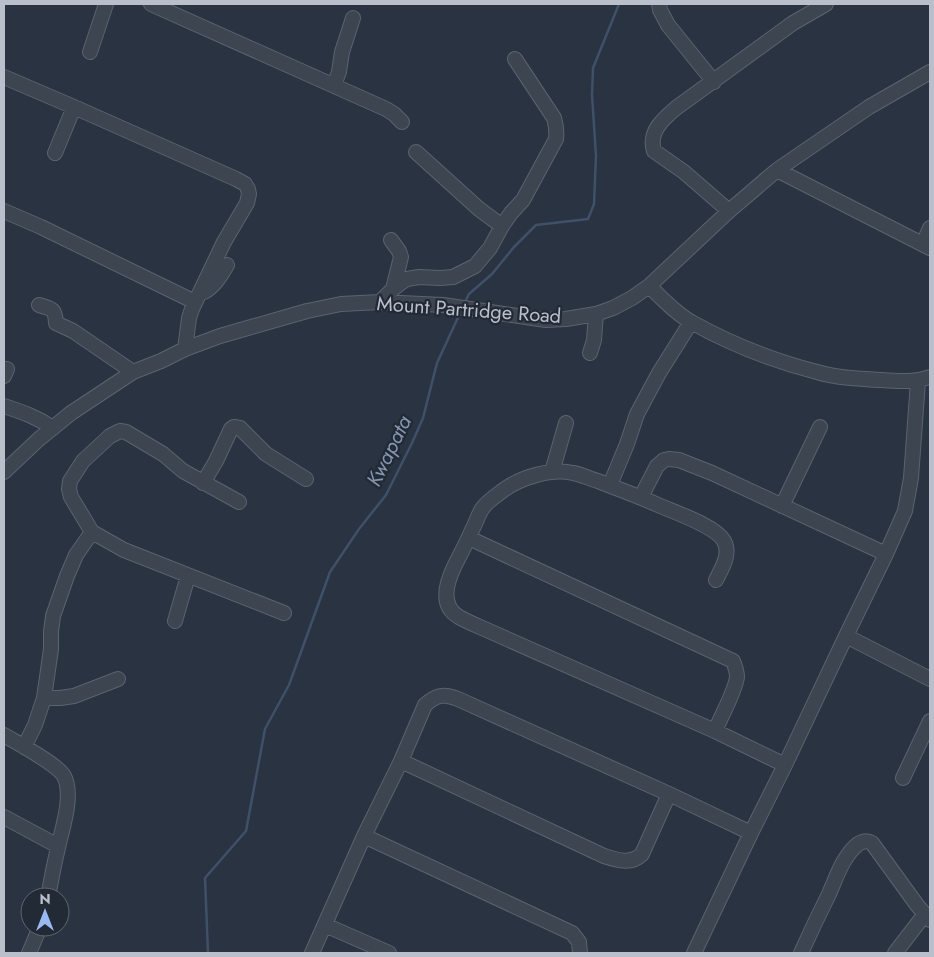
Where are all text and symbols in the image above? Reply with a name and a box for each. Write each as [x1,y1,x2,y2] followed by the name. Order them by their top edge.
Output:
[376,289,562,331] street label: Mount Partridge Road
[359,410,419,492] water label: Kwapata
[20,887,70,937] north arrow
[39,889,51,909] text: N

